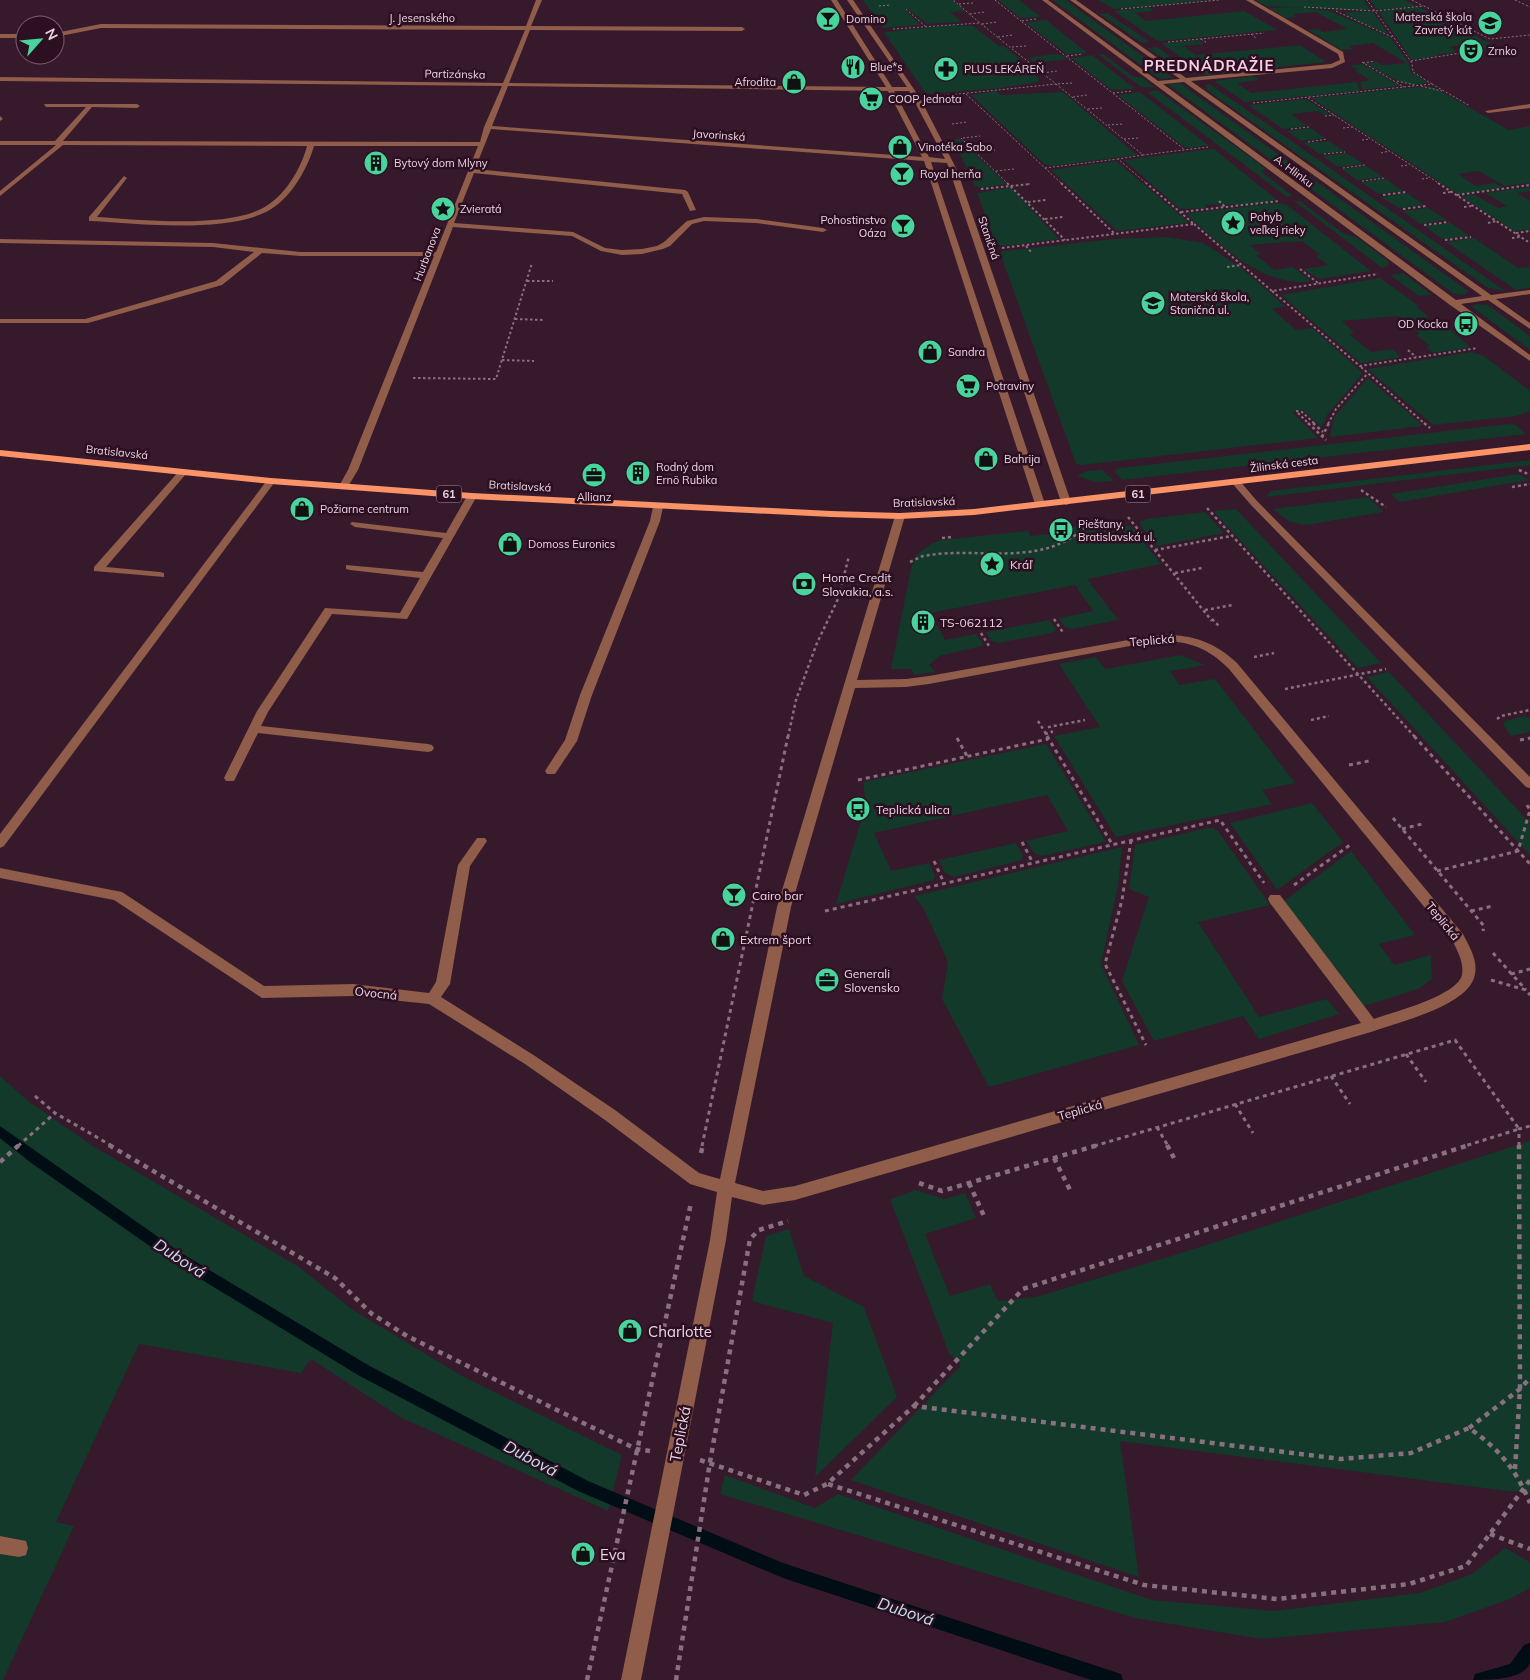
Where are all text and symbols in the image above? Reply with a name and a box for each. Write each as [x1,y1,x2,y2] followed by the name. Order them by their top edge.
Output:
[815,6,841,32] bar icon: Domino
[1395,10,1472,37] place label: Materská škola Zavretý kút
[1477,10,1503,36] school or university icon: Materská škola Zavretý kút
[389,11,455,25] street label: J. Jesenského
[846,12,886,26] place label: Domino
[15,15,65,65] north arrow
[41,25,62,43] text: N
[1458,38,1484,64] theatre icon: Zrnko
[1488,44,1517,58] place label: Zrnko
[840,54,866,80] restaurant icon: Blue*s
[933,56,959,82] pharmacy icon: PLUS LEKÁREŇ
[1144,56,1274,75] district label: PREDNÁDRAŽIE
[870,60,903,74] place label: Blue*s
[964,62,1044,76] place label: PLUS LEKÁREŇ
[425,66,485,82] street label: Partizánska
[781,69,807,95] shop icon: Afrodita
[734,75,776,89] place label: Afrodita
[858,86,884,112] supermarket icon: COOP Jednota
[888,92,962,106] place label: COOP Jednota
[692,126,746,144] street label: Javorinská
[887,134,913,160] shop icon: Vinotéka Sabo
[918,140,992,154] place label: Vinotéka Sabo
[363,150,389,176] building icon: Bytový dom Mlyny
[1271,152,1317,190] street label: A. Hlinku
[394,156,488,170] place label: Bytový dom Mlyny
[889,161,915,187] bar icon: Royal herňa
[920,167,981,181] place label: Royal herňa
[430,196,456,222] place icon: Zvieratá
[460,202,502,216] place label: Zvieratá
[1220,210,1246,236] place icon: Pohyb veľkej rieky
[1250,210,1306,237] place label: Pohyb veľkej rieky
[820,213,886,240] place label: Pohostinstvo Oáza
[890,213,916,239] bar icon: Pohostinstvo Oáza
[975,215,1003,261] street label: Staničná
[410,225,444,283] street label: Hurbanova
[1140,290,1166,316] school or university icon: Materská škola, Staničná ul.
[1170,290,1249,317] place label: Materská škola, Staničná ul.
[1453,311,1479,337] bus stop icon: OD Kocka
[1398,317,1448,331] place label: OD Kocka
[917,339,943,365] shop icon: Sandra
[948,345,985,359] place label: Sandra
[955,373,981,399] supermarket icon: Potraviny
[986,379,1034,393] place label: Potraviny
[85,442,149,462] street label: Bratislavská
[973,446,999,472] shop icon: Bahrija
[1004,452,1040,466] place label: Bahrija
[1249,453,1319,475] street label: Žilinská cesta
[625,460,651,486] building icon: Rodný dom Ernö Rubika
[656,460,717,487] place label: Rodný dom Ernö Rubika
[581,462,607,488] office icon: Allianz
[488,477,552,495] street label: Bratislavská
[436,486,462,502] road number: 61
[1126,486,1150,502] road number: 61
[577,490,612,504] place label: Allianz
[892,494,956,510] street label: Bratislavská
[289,496,315,522] shop icon: Požiarne centrum
[320,502,409,516] place label: Požiarne centrum
[1048,517,1074,543] bus stop icon: Piešťany, Bratislavská ul.
[1078,517,1155,544] place label: Piešťany, Bratislavská ul.
[497,531,523,557] shop icon: Domoss Euronics
[528,537,615,551] place label: Domoss Euronics
[979,551,1005,577] place icon: Kráľ
[1010,557,1033,572] place label: Kráľ
[822,570,893,599] place label: Home Credit Slovakia, a.s.
[791,571,817,597] bank icon: Home Credit Slovakia, a.s.
[910,609,936,635] building icon: TS-062112
[940,615,1003,630] place label: TS-062112
[1129,631,1175,649] street label: Teplická
[845,796,871,822] bus stop icon: Teplická ulica
[876,802,950,817] place label: Teplická ulica
[721,882,747,908] bar icon: Cairo bar
[752,888,804,903] place label: Cairo bar
[1423,899,1463,943] street label: Teplická
[710,926,736,952] shop icon: Extrem šport
[740,932,811,947] place label: Extrem šport
[844,966,900,995] place label: Generali Slovensko
[814,967,840,993] office icon: Generali Slovensko
[354,983,398,1003] street label: Ovocná
[1056,1097,1104,1123] street label: Teplická
[150,1234,210,1282] water label: Dubová
[617,1318,643,1344] shop icon: Charlotte
[648,1322,712,1341] place label: Charlotte
[665,1405,695,1463] street label: Teplická
[501,1436,562,1481] water label: Dubová
[570,1541,596,1567] shop icon: Eva
[600,1545,626,1564] place label: Eva
[875,1593,937,1630] water label: Dubová

